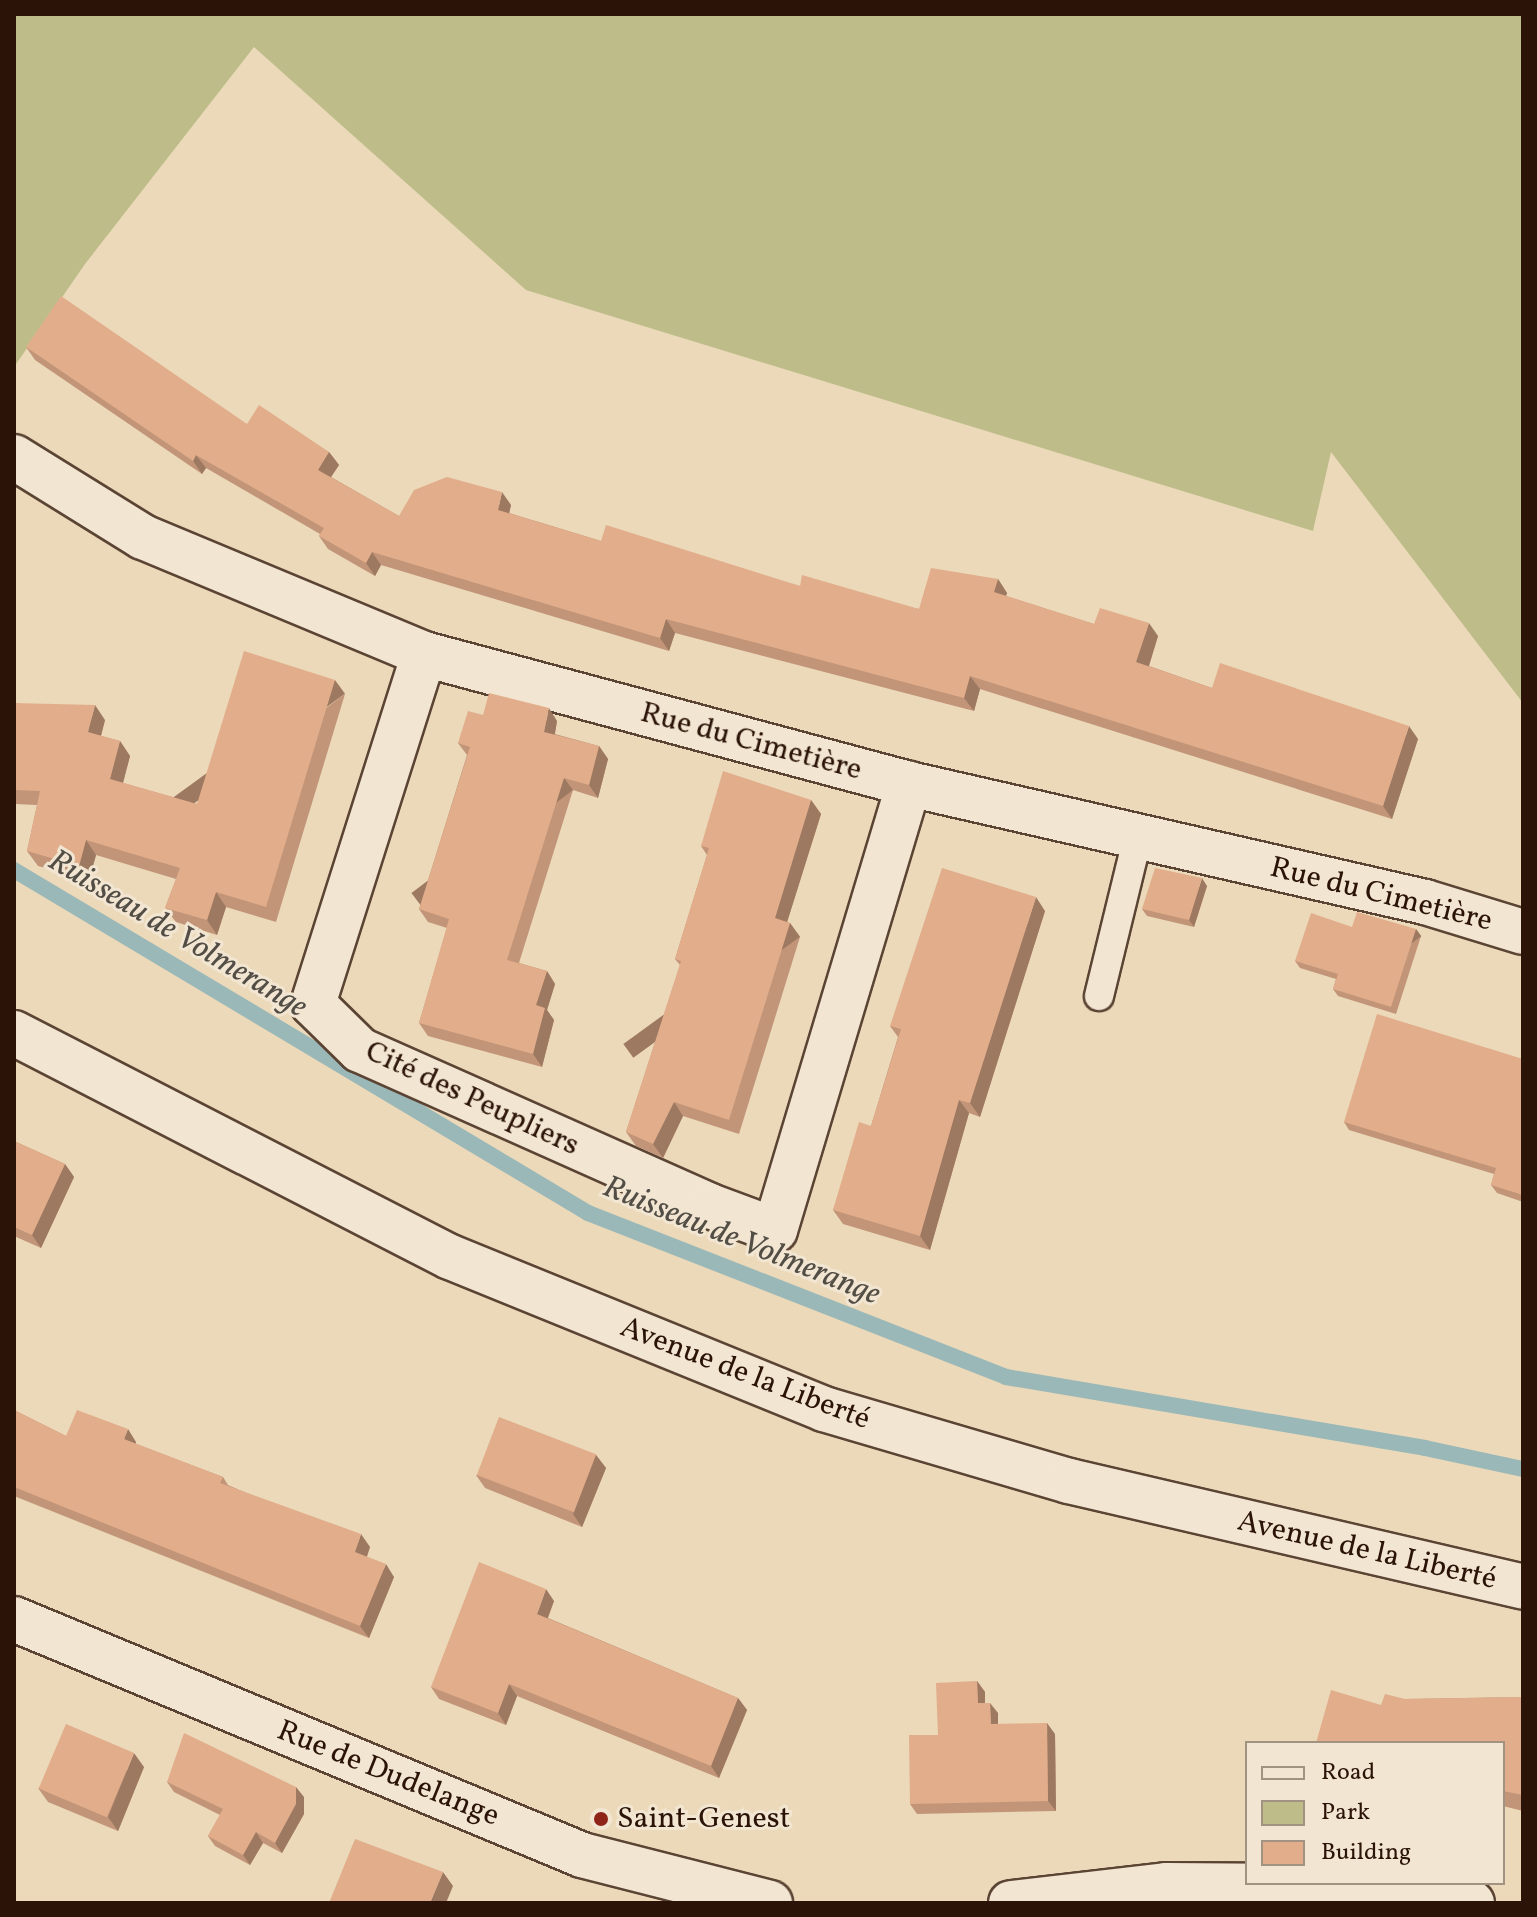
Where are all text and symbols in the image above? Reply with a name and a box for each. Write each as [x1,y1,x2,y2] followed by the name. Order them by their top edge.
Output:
[636,695,866,789] street label: Rue du Cimetière
[41,843,313,1027] water label: Ruisseau de Volmerange
[1266,850,1496,940] street label: Rue du Cimetière
[359,1034,585,1164] street label: Cité des Peupliers
[597,1169,885,1315] water label: Ruisseau de Volmerange
[615,1310,875,1438] street label: Avenue de la Liberté
[1234,1504,1500,1598] street label: Avenue de la Liberté
[272,1713,504,1835] street label: Rue de Dudelange
[1245,1741,1505,1885] legend
[1321,1756,1375,1790] text: Road
[1321,1796,1370,1830] text: Park
[617,1801,790,1837] place label: Saint-Genest
[592,1810,610,1828] marker: Saint-Genest
[1321,1836,1411,1870] text: Building

